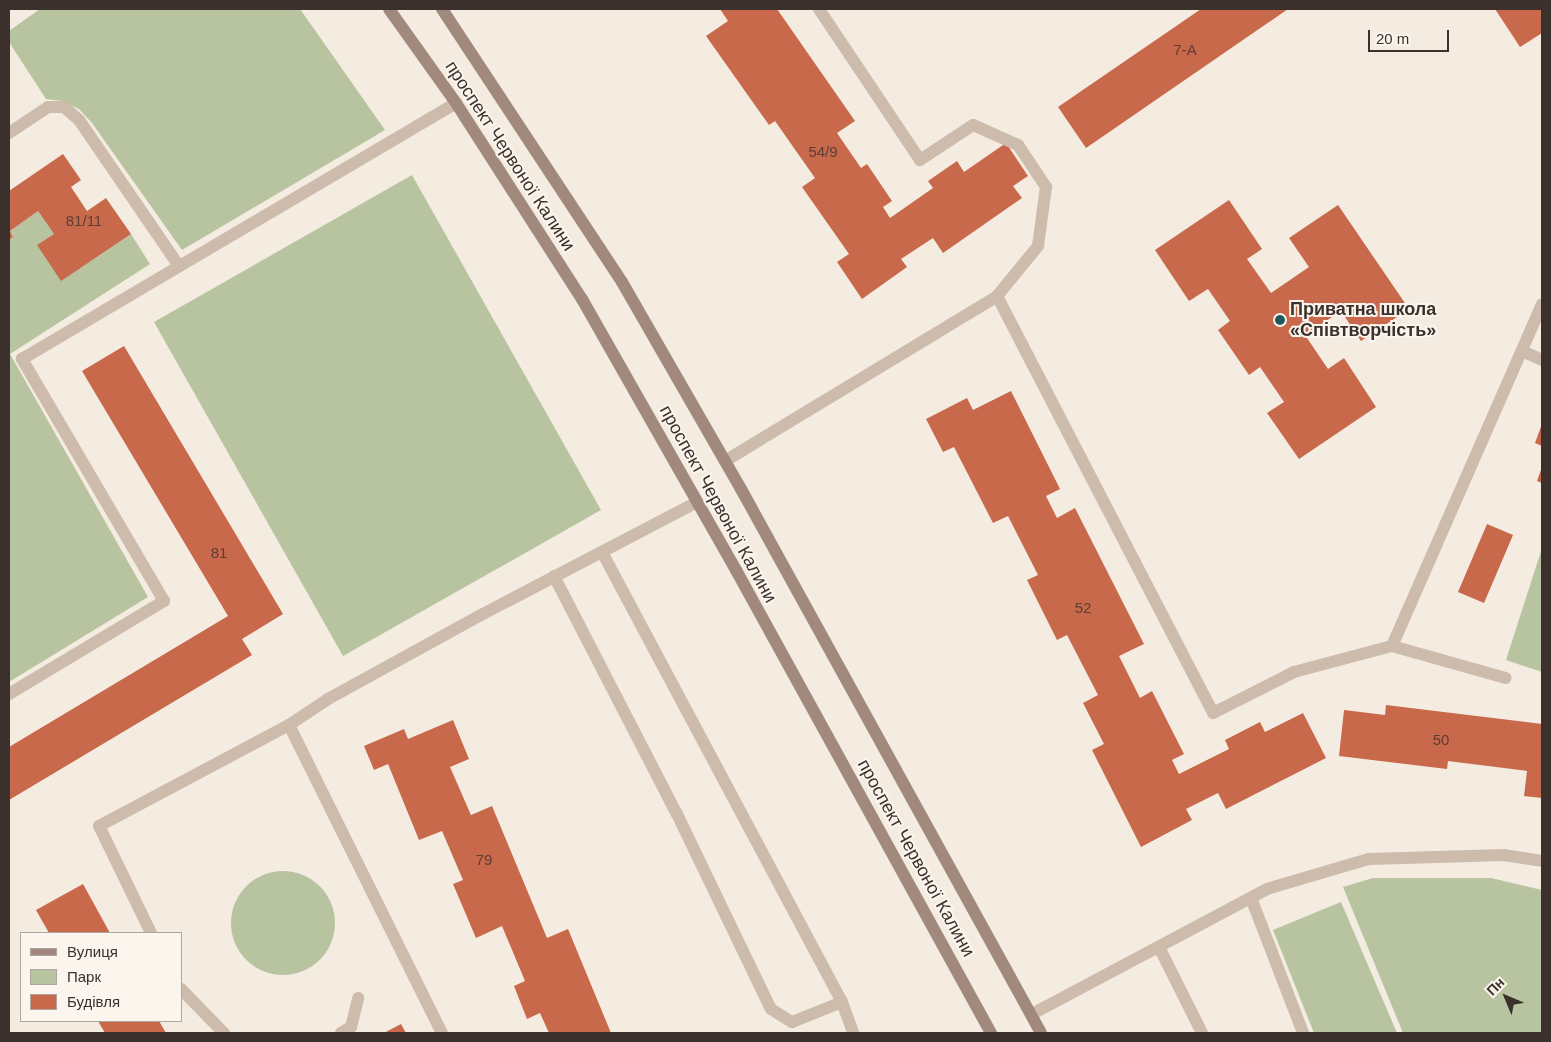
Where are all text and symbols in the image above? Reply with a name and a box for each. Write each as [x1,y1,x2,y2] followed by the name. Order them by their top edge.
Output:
[1371,20,1452,52] scale bar
[1376,30,1409,47] text: 20 m
[1173,41,1197,59] house number: 7-А
[440,57,580,255] street label: проспект Червоної Калини
[808,143,838,161] house number: 54/9
[66,212,102,230] house number: 81/11
[1290,299,1436,342] place label: Приватна школа «Співтворчість»
[1274,314,1286,326] marker: Приватна школа «Співтворчість»
[655,402,781,606] street label: проспект Червоної Калини
[211,544,227,562] house number: 81
[1075,599,1091,617] house number: 52
[1433,731,1449,749] house number: 50
[853,756,979,960] street label: проспект Червоної Калини
[476,851,492,869] house number: 79
[20,932,182,1022] legend
[67,943,118,960] text: Вулиця
[67,968,101,985] text: Парк
[1481,972,1531,1022] north arrow
[1483,974,1508,999] text: Пн
[67,993,120,1010] text: Будівля

